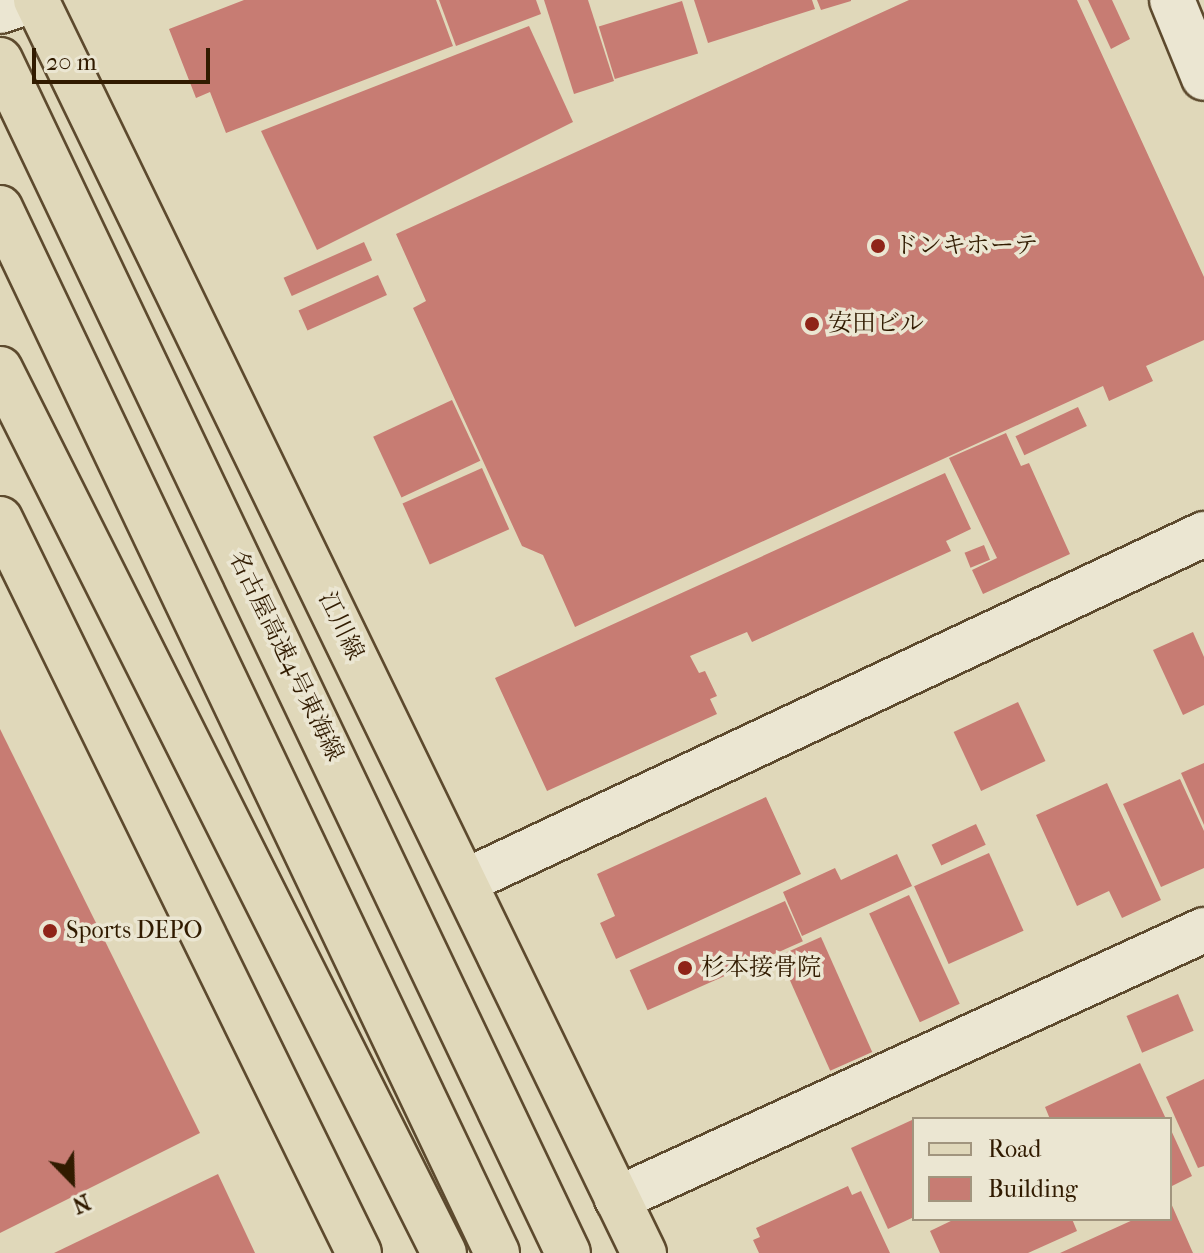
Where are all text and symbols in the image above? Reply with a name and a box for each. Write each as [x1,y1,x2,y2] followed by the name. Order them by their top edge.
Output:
[36,32,214,82] scale bar
[46,48,97,76] text: 20 m
[894,232,1038,260] place label: ドンキホーテ
[869,237,887,255] marker: ドンキホーテ
[828,310,924,338] place label: 安田ビル
[803,315,821,333] marker: 安田ビル
[223,546,349,766] street label: 名古屋高速4号東海線
[312,587,370,665] street label: 江川線
[66,917,202,945] place label: Sports DEPO
[41,922,59,940] marker: Sports DEPO
[701,954,821,982] place label: 杉本接骨院
[676,959,694,977] marker: 杉本接骨院
[912,1117,1172,1221] legend
[988,1135,1041,1163] text: Road
[32,1141,112,1221] north arrow
[988,1175,1078,1203] text: Building
[69,1188,94,1218] text: N

